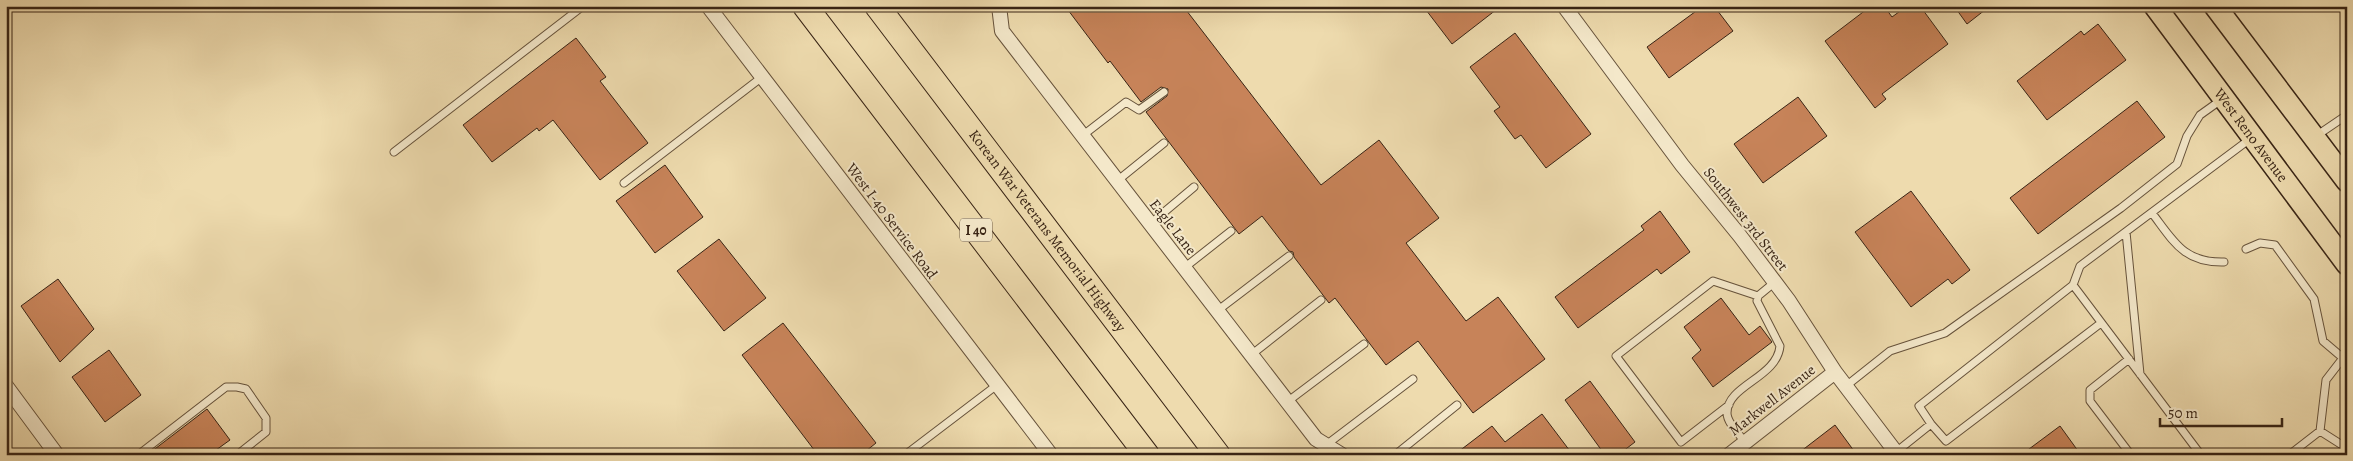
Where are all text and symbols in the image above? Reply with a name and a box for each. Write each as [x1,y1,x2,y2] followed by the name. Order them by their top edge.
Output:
[2209,83,2293,186] street label: West Reno Avenue
[964,125,1131,336] street label: Korean War Veterans Memorial Highway
[841,158,943,284] street label: West I-40 Service Road
[1699,163,1793,275] street label: Southwest 3rd Street
[1145,195,1201,259] street label: Eagle Lane
[960,218,992,242] road number: I 40
[1725,360,1820,440] street label: Markwell Avenue
[2160,396,2283,428] scale bar
[2168,403,2198,423] text: 50 m

